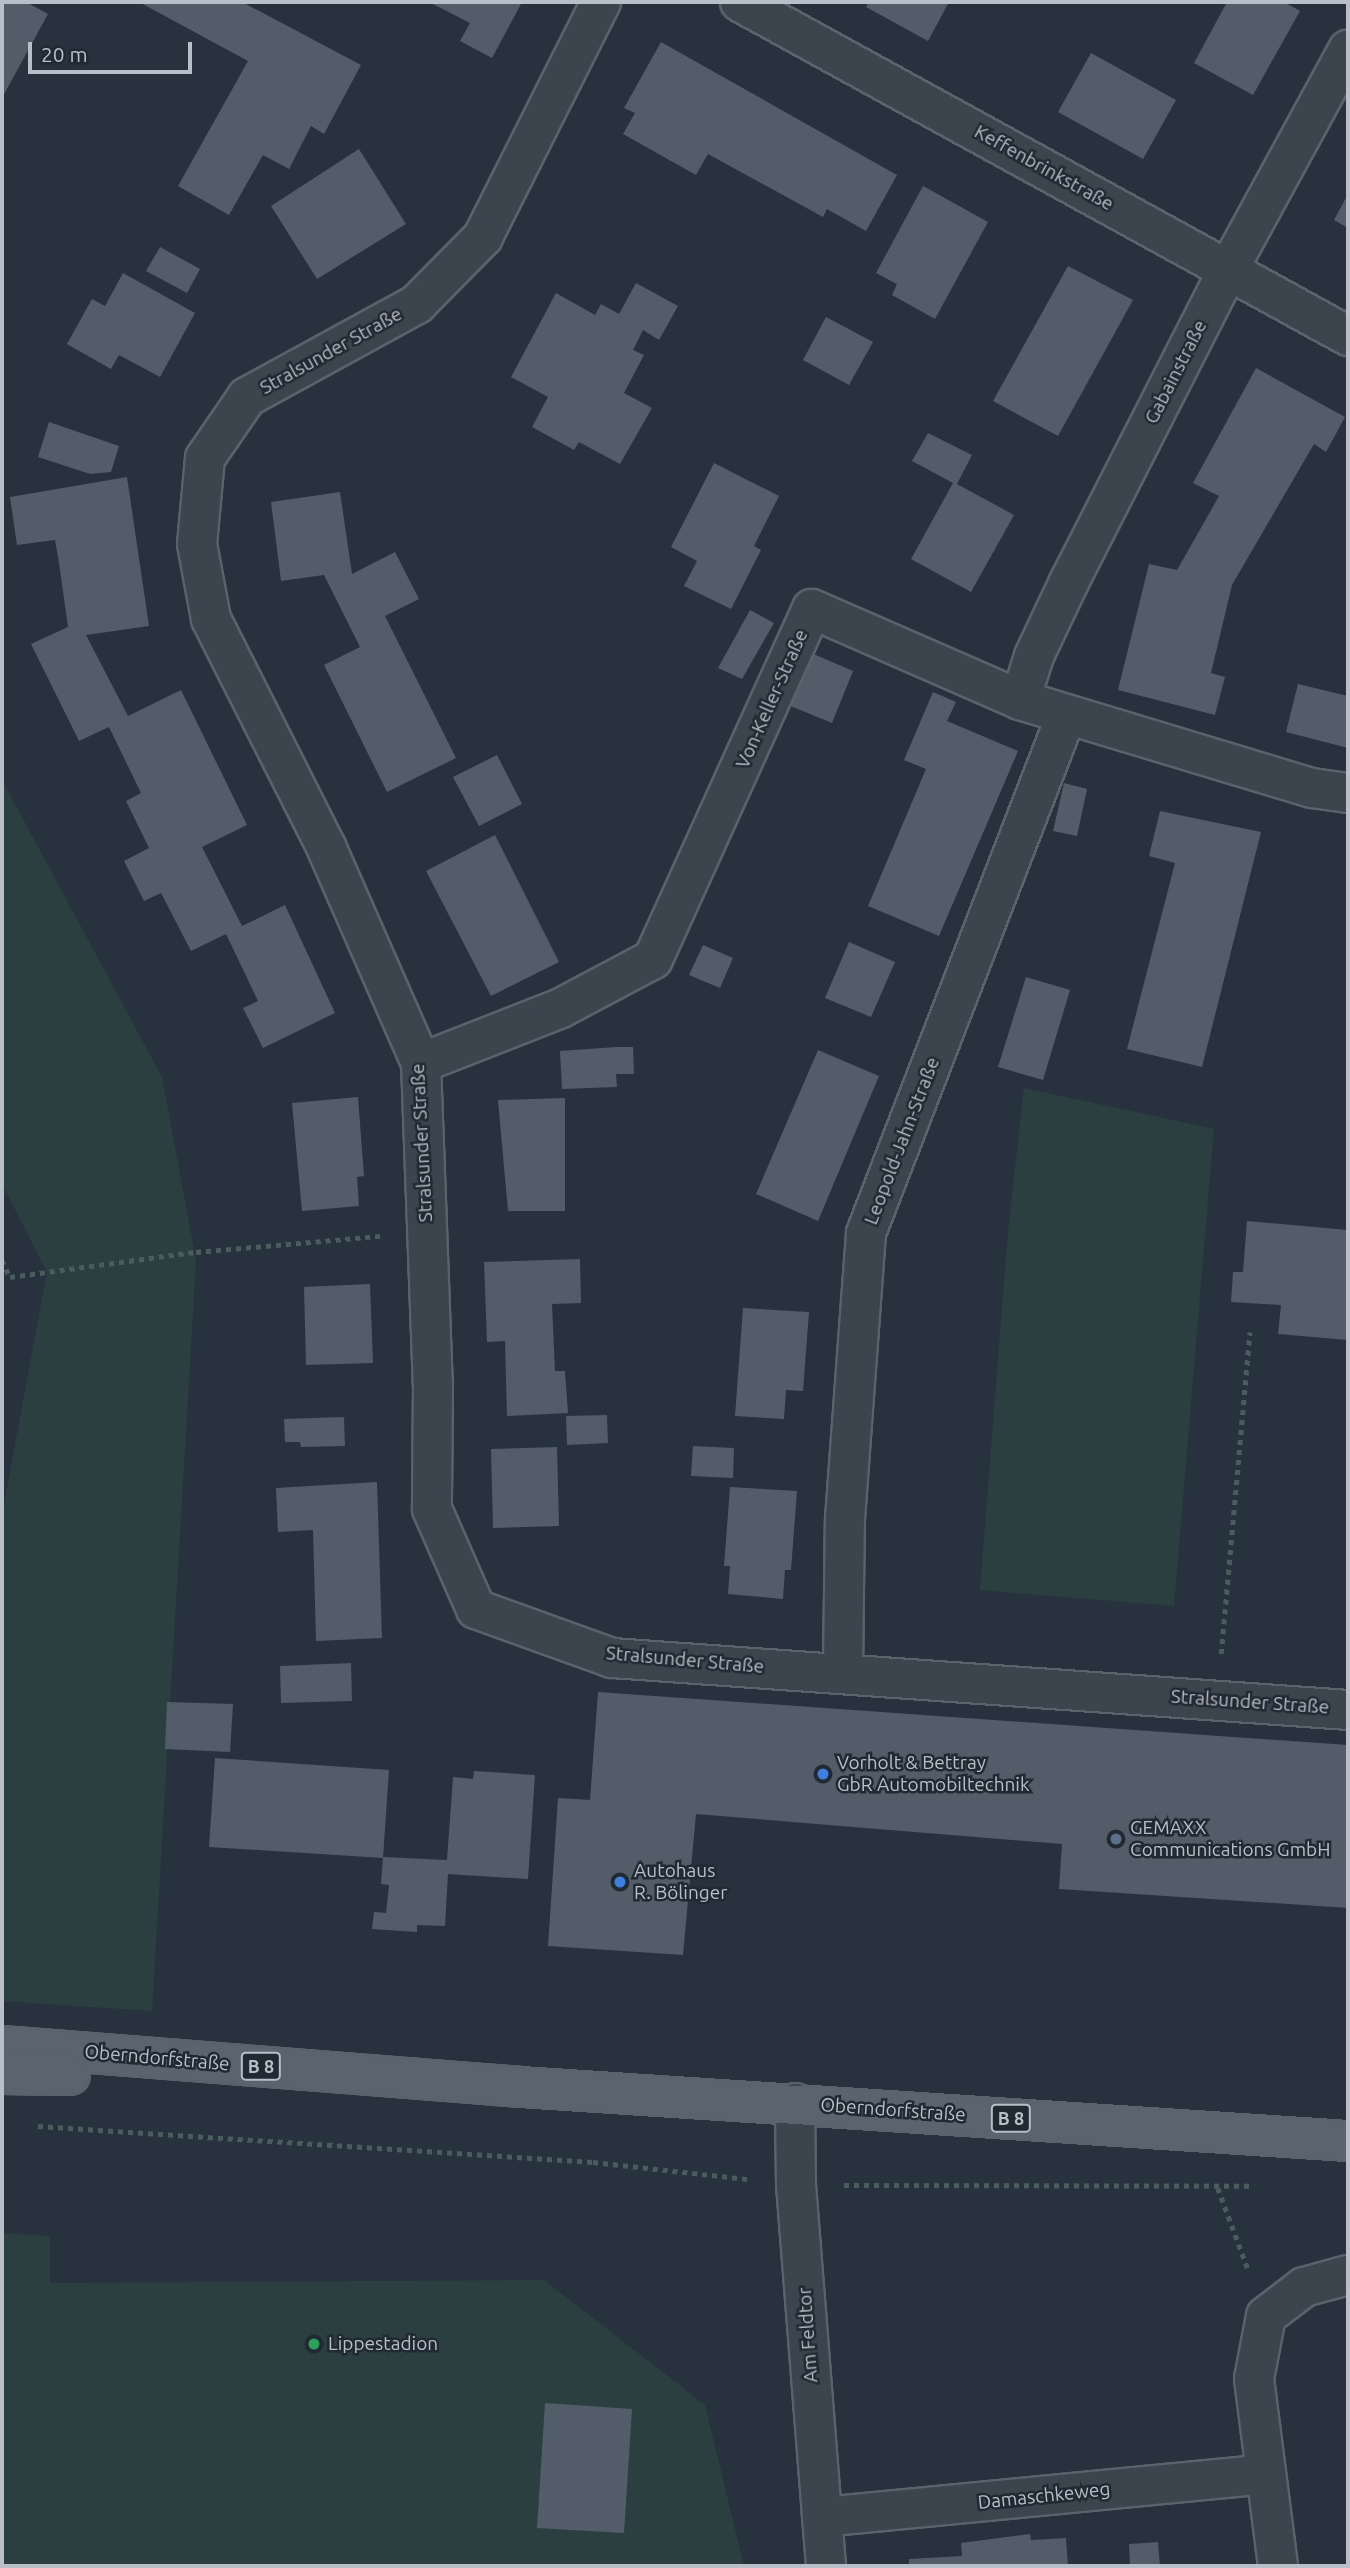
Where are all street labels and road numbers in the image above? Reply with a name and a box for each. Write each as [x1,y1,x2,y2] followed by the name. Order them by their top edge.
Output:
[970,120,1118,216] street label: Keffenbrinkstraße
[256,303,406,399] street label: Stralsunder Straße
[1140,316,1212,428] street label: Gabainstraße
[731,626,813,772] street label: Von-Keller-Straße
[860,1054,944,1228] street label: Leopold-Jahn-Straße
[406,1063,438,1223] street label: Stralsunder Straße
[605,1642,765,1678] street label: Stralsunder Straße
[1170,1685,1330,1719] street label: Stralsunder Straße
[83,2040,231,2076] street label: Oberndorfstraße
[240,2052,282,2080] road number: B 8
[820,2094,966,2126] street label: Oberndorfstraße
[990,2104,1032,2132] road number: B 8
[793,2287,823,2383] street label: Am Feldtor
[977,2478,1111,2514] street label: Damaschkeweg

